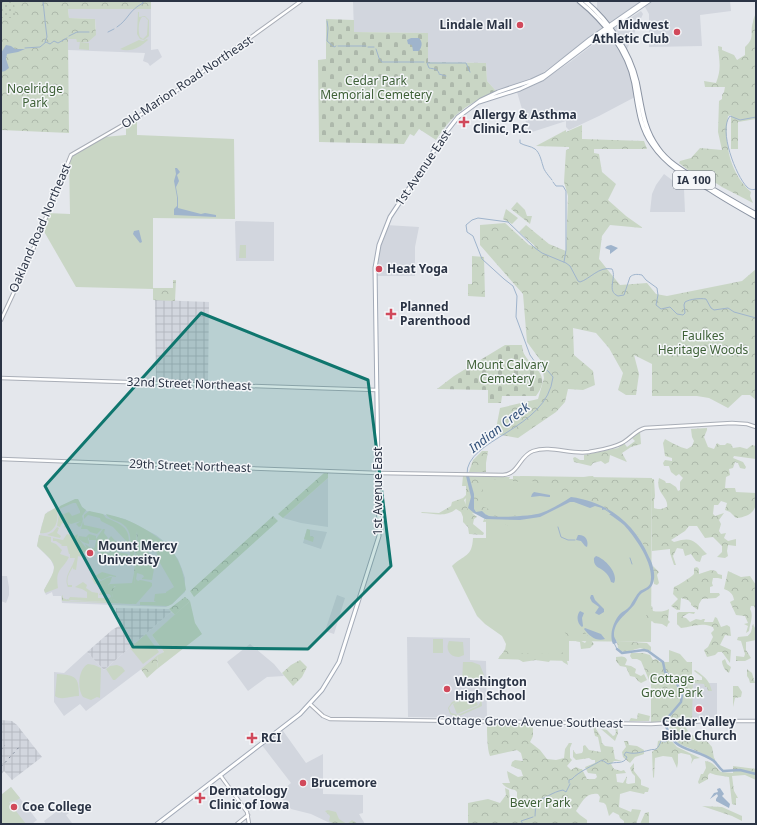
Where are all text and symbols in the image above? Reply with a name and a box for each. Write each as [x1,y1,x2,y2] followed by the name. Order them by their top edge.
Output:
[440,16,512,33] place label: Lindale Mall
[592,16,669,47] place label: Midwest Athletic Club
[515,20,525,30] marker: Lindale Mall
[672,27,682,37] marker: Midwest Athletic Club
[118,31,256,132] street label: Old Marion Road Northeast
[320,72,433,103] park label: Cedar Park Memorial Cemetery
[7,80,63,111] park label: Noelridge Park
[473,106,577,137] place label: Allergy & Asthma Clinic, P.C.
[458,116,470,128] marker: Allergy & Asthma Clinic, P.C.
[391,126,455,209] street label: 1st Avenue East
[5,160,75,295] street label: Oakland Road Northeast
[673,171,715,189] road number: IA 100
[387,260,448,277] place label: Heat Yoga
[374,264,384,274] marker: Heat Yoga
[400,298,470,329] place label: Planned Parenthood
[385,308,397,320] marker: Planned Parenthood
[658,327,749,358] park label: Faulkes Heritage Woods
[466,356,549,387] park label: Mount Calvary Cemetery
[126,373,252,394] street label: 32nd Street Northeast
[464,397,534,457] water label: Indian Creek
[369,446,386,535] street label: 1st Avenue East
[129,455,252,476] street label: 29th Street Northeast
[98,537,178,568] place label: Mount Mercy University
[85,548,95,558] marker: Mount Mercy University
[641,670,703,701] park label: Cottage Grove Park
[455,673,527,704] place label: Washington High School
[442,684,452,694] marker: Washington High School
[694,704,704,714] marker: Cedar Valley Bible Church
[437,711,624,732] street label: Cottage Grove Avenue Southeast
[661,713,737,744] place label: Cedar Valley Bible Church
[261,729,282,746] place label: RCI
[246,732,258,744] marker: RCI
[311,774,377,791] place label: Brucemore
[298,778,308,788] marker: Brucemore
[209,782,289,813] place label: Dermatology Clinic of Iowa
[194,792,206,804] marker: Dermatology Clinic of Iowa
[510,794,571,811] park label: Bever Park
[22,798,92,815] place label: Coe College
[9,802,19,812] marker: Coe College

